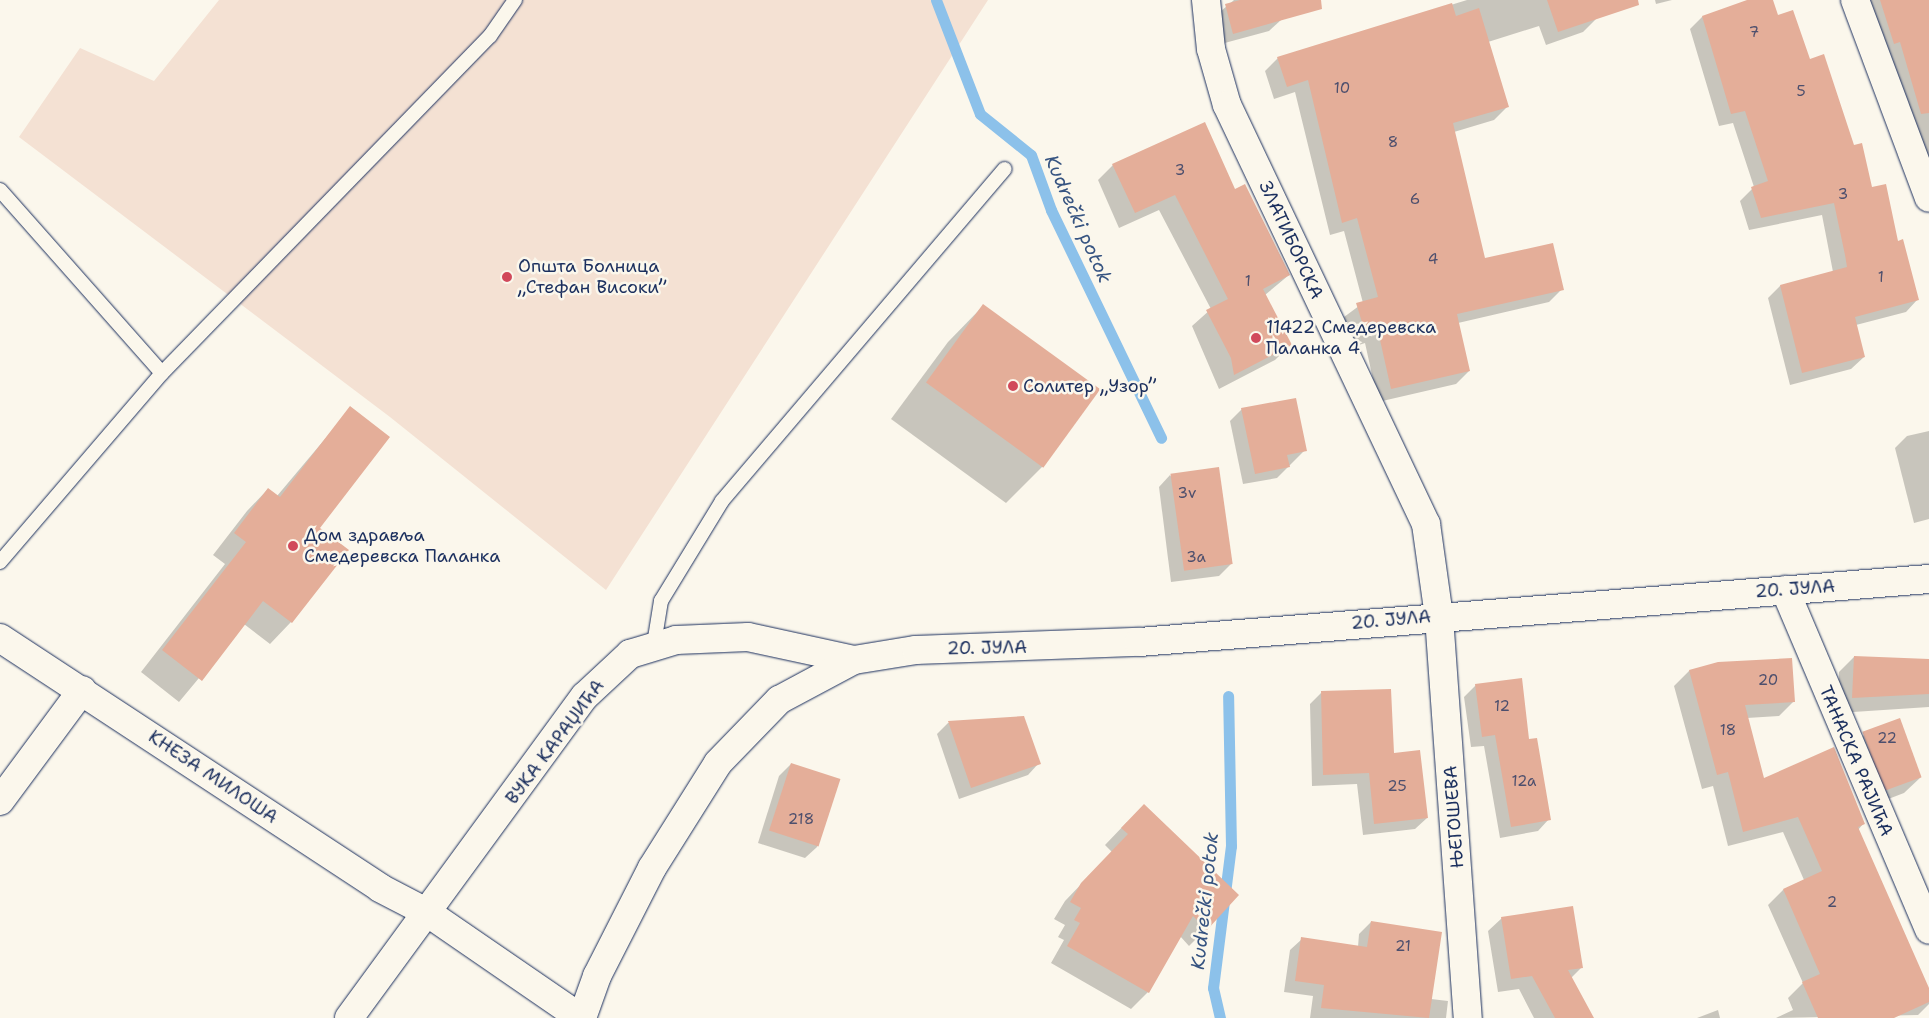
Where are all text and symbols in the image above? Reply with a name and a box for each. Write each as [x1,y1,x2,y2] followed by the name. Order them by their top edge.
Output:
[1749,24,1759,42] house number: 7
[1334,80,1350,98] house number: 10
[1796,83,1806,101] house number: 5
[1388,134,1398,152] house number: 8
[1040,151,1116,287] water label: Kudrečki potok
[1175,162,1185,180] house number: 3
[1254,178,1328,302] street label: ЗЛАТИБОРСКА
[1838,186,1848,204] house number: 3
[1410,191,1420,209] house number: 6
[1428,251,1438,269] house number: 4
[518,256,667,298] place label: Општа Болница „Стефан Високи”
[1878,269,1884,287] house number: 1
[500,270,514,284] marker: Општа Болница „Стефан Високи”
[1245,273,1251,291] house number: 1
[1266,317,1436,359] place label: 11422 Смедеревска Паланка 4
[1250,332,1262,344] marker: 11422 Смедеревска Паланка 4
[1023,375,1157,397] place label: Солитер „Узор”
[1007,380,1019,392] marker: Солитер „Узор”
[1178,485,1196,503] house number: 3v
[304,525,500,568] place label: Дом здравља Смедеревска Паланка
[286,539,300,553] marker: Дом здравља Смедеревска Паланка
[1186,549,1206,567] house number: 3a
[1754,575,1836,603] street label: 20. ЈУЛА
[1350,606,1432,634] street label: 20. ЈУЛА
[947,636,1027,660] street label: 20. ЈУЛА
[1758,672,1778,690] house number: 20
[501,676,609,808] street label: ВУКА КАРАЏИЋА
[1814,682,1898,840] street label: ТАНАСКА РАЈИЋА
[1494,698,1510,716] house number: 12
[1720,722,1736,740] house number: 18
[144,726,282,828] street label: КНЕЗА МИЛОША
[1877,730,1897,748] house number: 22
[1440,765,1468,869] street label: ЊЕГОШЕВА
[1512,773,1536,791] house number: 12a
[1387,778,1407,796] house number: 25
[788,811,814,829] house number: 218
[1186,831,1224,971] water label: Kudrečki potok
[1827,894,1837,912] house number: 2
[1395,938,1411,956] house number: 21

